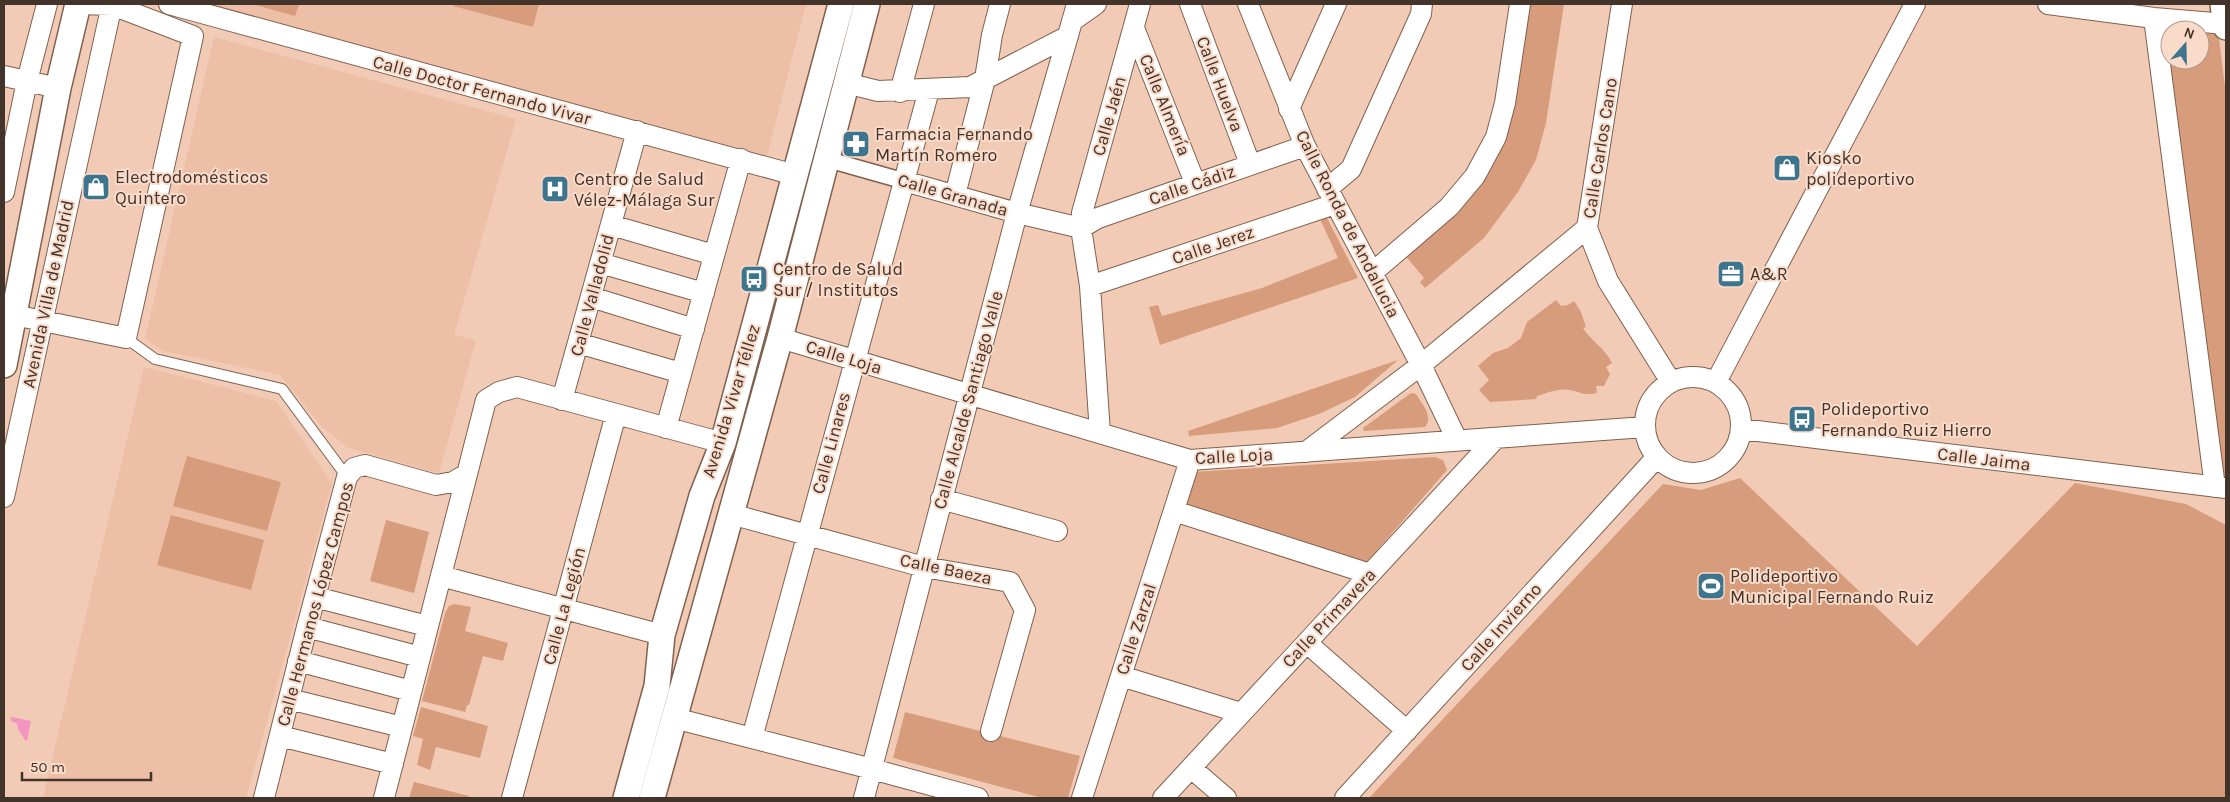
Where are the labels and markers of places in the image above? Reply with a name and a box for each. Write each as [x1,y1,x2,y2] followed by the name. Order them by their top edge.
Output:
[875,123,1033,166] place label: Farmacia Fernando Martín Romero
[841,129,871,159] pharmacy icon: Farmacia Fernando Martín Romero
[1806,147,1915,190] place label: Kiosko polideportivo
[1772,153,1802,183] shop icon: Kiosko polideportivo
[115,166,269,209] place label: Electrodomésticos Quintero
[574,168,715,211] place label: Centro de Salud Vélez-Málaga Sur
[81,172,111,202] shop icon: Electrodomésticos Quintero
[540,174,570,204] hospital icon: Centro de Salud Vélez-Málaga Sur
[773,258,903,301] place label: Centro de Salud Sur / Institutos
[1716,259,1746,289] office icon: A&R
[1750,263,1788,285] place label: A&R
[739,264,769,294] bus stop icon: Centro de Salud Sur / Institutos
[1821,398,1992,441] place label: Polideportivo Fernando Ruiz Hierro
[1787,404,1817,434] bus stop icon: Polideportivo Fernando Ruiz Hierro
[1730,565,1934,608] place label: Polideportivo Municipal Fernando Ruiz
[1696,571,1726,601] sports icon: Polideportivo Municipal Fernando Ruiz

